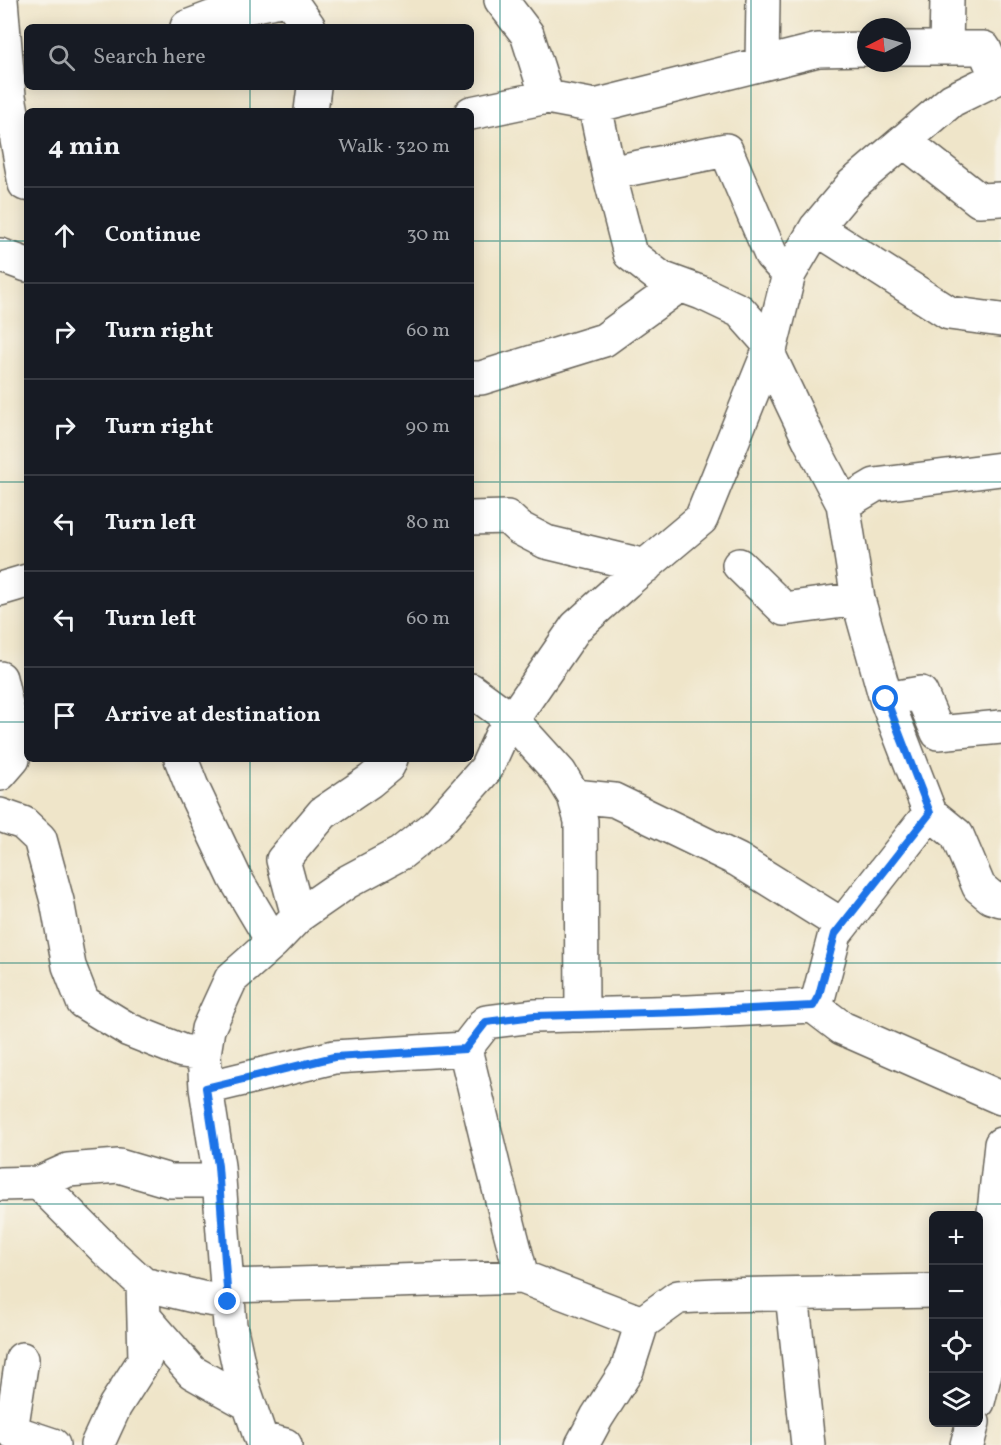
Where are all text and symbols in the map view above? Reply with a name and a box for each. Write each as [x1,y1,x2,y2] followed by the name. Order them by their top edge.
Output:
[857,18,911,72] north arrow
[24,24,474,90] search box
[45,41,78,74] icon: search
[93,42,206,73] text: Search here
[48,129,120,165] text: 4 min
[338,133,450,161] text: Walk · 320 m
[48,219,81,252] icon: ahead
[105,220,201,251] text: Continue
[406,221,450,249] text: 30 m
[48,315,81,348] icon: right
[105,316,213,347] text: Turn right
[406,317,450,345] text: 60 m
[48,411,81,444] icon: right
[105,412,213,443] text: Turn right
[406,413,450,441] text: 90 m
[48,507,81,540] icon: left
[105,508,196,539] text: Turn left
[406,509,450,537] text: 80 m
[48,603,81,636] icon: left
[105,604,196,635] text: Turn left
[406,605,450,633] text: 60 m
[872,685,898,711] route start
[48,699,81,732] icon: arrive
[105,700,321,731] text: Arrive at destination
[929,1211,983,1427] map controls
[929,1211,983,1265] button: +
[929,1265,983,1319] button: −
[214,1288,240,1314] route end
[929,1319,983,1373] button: locate
[929,1373,983,1427] button: layers

